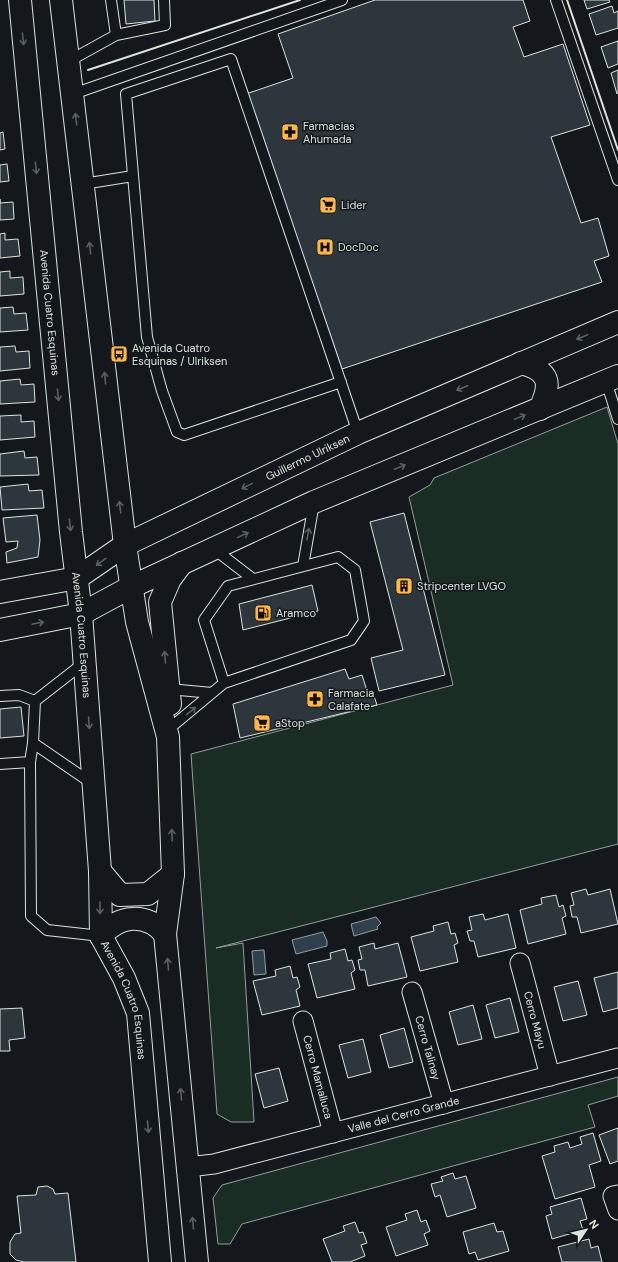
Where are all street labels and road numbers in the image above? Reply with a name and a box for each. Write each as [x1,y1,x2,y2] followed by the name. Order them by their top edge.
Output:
[37,249,63,376] street label: Avenida Cuatro Esquinas
[263,431,352,483] street label: Guillermo Ulriksen
[69,571,94,698] street label: Avenida Cuatro Esquinas
[98,938,149,1060] street label: Avenida Cuatro Esquinas
[521,990,549,1050] street label: Cerro Mayu
[412,1014,444,1082] street label: Cerro Talinay
[300,1034,336,1120] street label: Cerro Mamalluca
[346,1093,461,1136] street label: Valle del Cerro Grande

